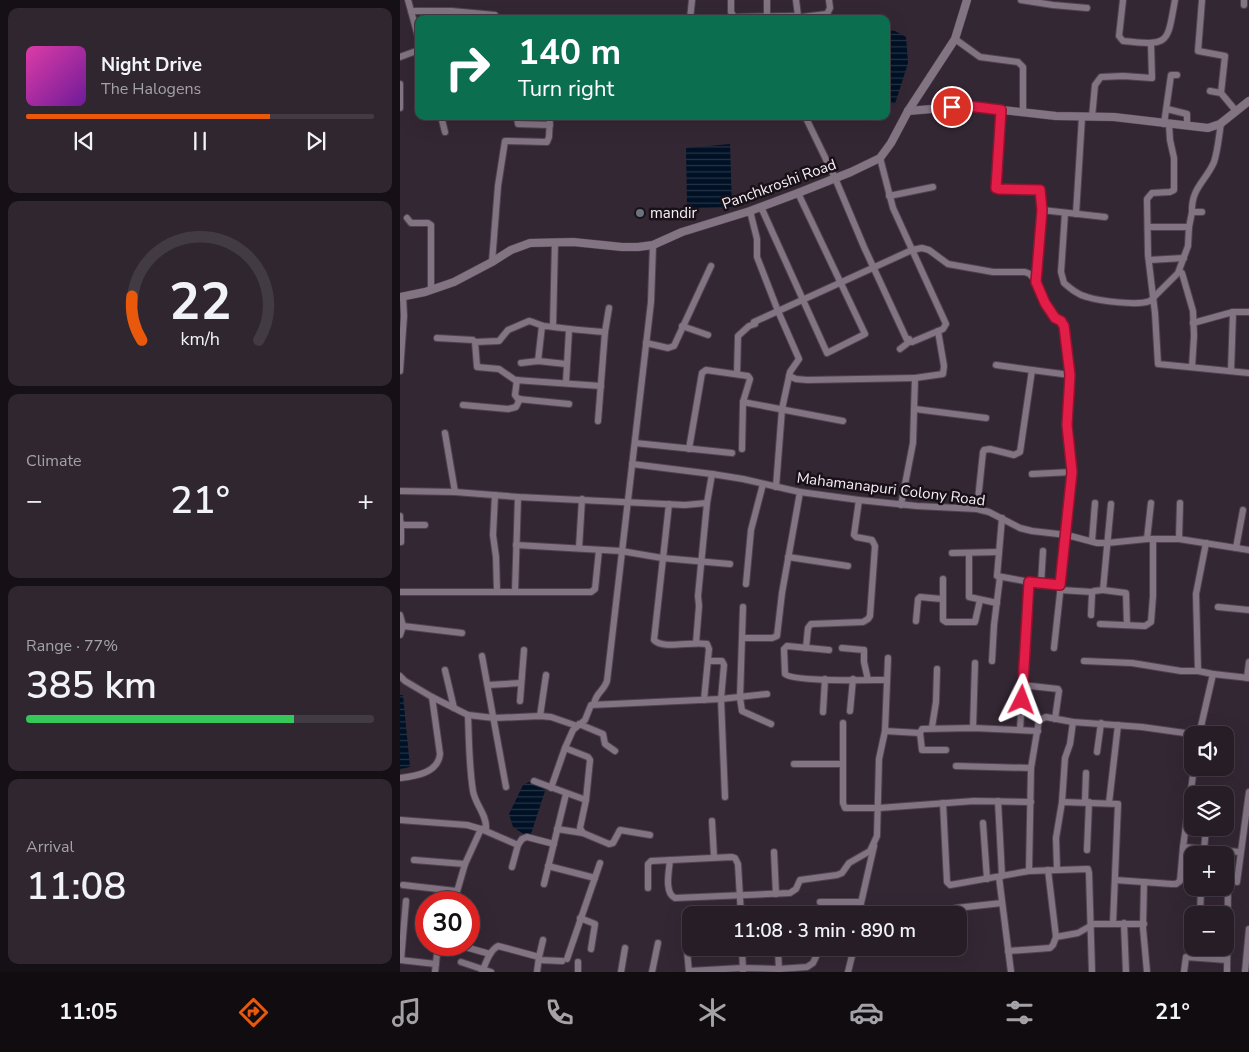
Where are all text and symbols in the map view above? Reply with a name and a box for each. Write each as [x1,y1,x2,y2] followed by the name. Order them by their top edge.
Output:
[518,29,621,76] text: 140 m
[435,35,500,100] icon: right
[101,52,202,78] text: Night Drive
[518,74,614,104] text: Turn right
[101,78,201,100] text: The Halogens
[931,86,973,128] pin
[938,93,966,121] icon: arrive
[70,127,98,155] icon: previous
[186,127,214,155] icon: pause
[302,127,330,155] icon: next
[719,154,839,214] street label: Panchkroshi Road
[650,203,698,223] place label: mandir
[634,207,646,219] marker: mandir
[169,266,231,337] text: 22
[180,327,220,351] text: km/h
[26,450,81,472] text: Climate
[796,468,986,510] street label: Mahamanapuri Colony Road
[170,475,230,526] text: 21°
[26,482,43,520] text: −
[357,482,374,520] text: +
[26,635,118,657] text: Range · 77%
[26,660,157,711] text: 385 km
[995,673,1047,725] position arrow
[1184,726,1234,956] map controls
[1184,726,1234,776] button: sound
[1184,786,1234,836] button: layers
[26,836,74,858] text: Arrival
[1184,846,1234,896] button: +
[26,861,126,912] text: 11:08
[415,891,480,956] speed limit sign: 30
[1184,906,1234,956] button: −
[733,918,916,944] text: 11:08 · 3 min · 890 m
[236,995,271,1030] icon: directions
[389,995,424,1030] icon: music
[542,995,577,1030] icon: phone
[695,995,730,1030] icon: climate
[849,995,884,1030] icon: car
[1002,995,1037,1030] icon: filters
[59,997,117,1027] text: 11:05
[1155,997,1190,1027] text: 21°

